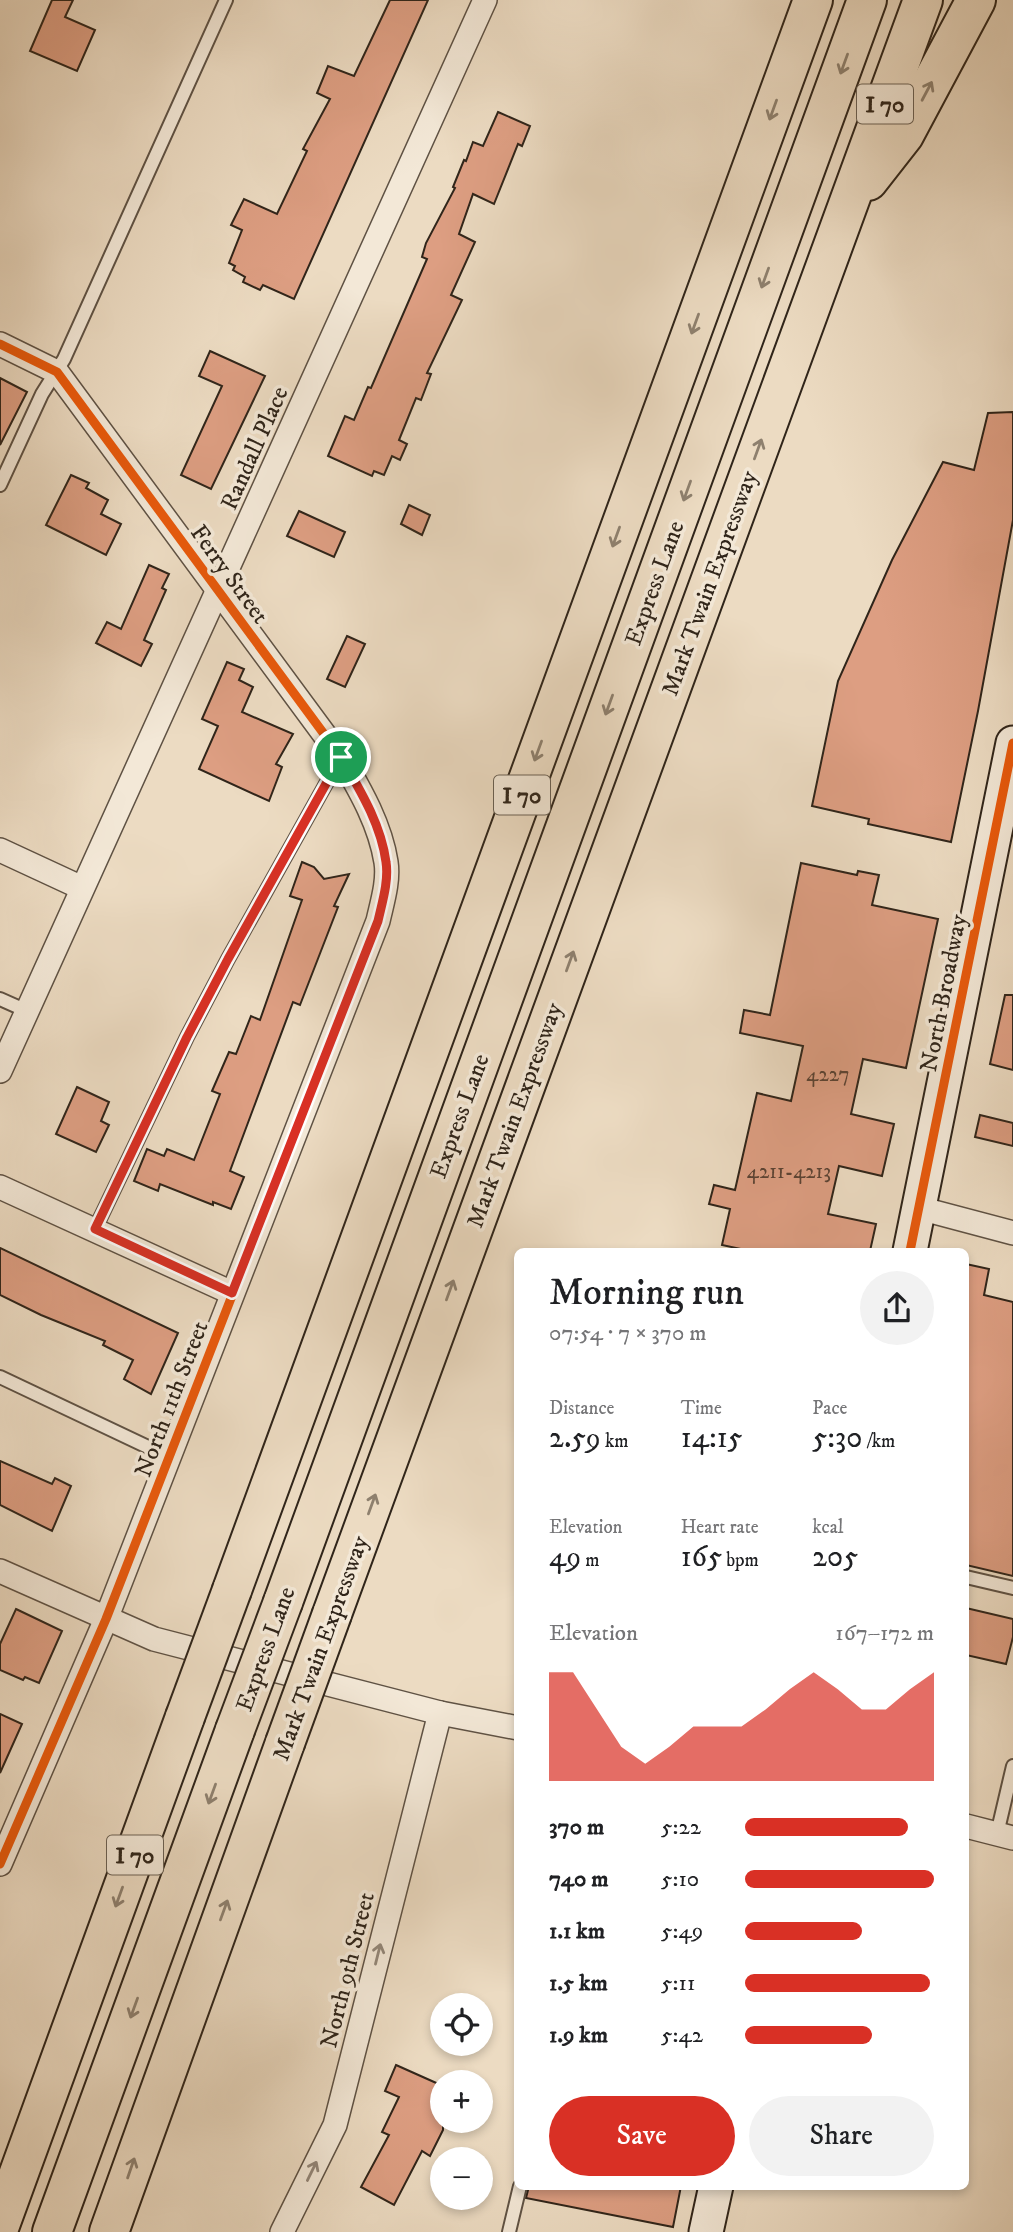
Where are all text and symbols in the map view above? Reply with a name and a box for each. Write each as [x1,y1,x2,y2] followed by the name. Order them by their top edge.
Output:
[836,53,849,75] one-way arrow
[921,81,935,102] one-way arrow
[857,85,913,124] road number: I 70
[766,99,778,121] one-way arrow
[758,266,771,288] one-way arrow
[687,312,700,334] one-way arrow
[214,382,295,515] street label: Randall Place
[753,438,765,460] one-way arrow
[655,466,765,700] street label: Mark Twain Expressway
[680,480,692,502] one-way arrow
[618,517,691,650] street label: Express Lane
[183,519,275,630] street label: Ferry Street
[609,526,621,548] one-way arrow
[602,694,615,716] one-way arrow
[311,727,371,787] pin
[322,738,360,776] icon: arrive
[530,739,543,761] one-way arrow
[494,776,550,814] road number: I 70
[914,911,974,1074] street label: North Broadway
[565,951,577,973] one-way arrow
[460,998,570,1232] street label: Mark Twain Expressway
[423,1050,496,1183] street label: Express Lane
[806,1062,850,1088] house number: 4227
[747,1159,831,1185] house number: 4211-4213
[549,1269,744,1317] text: Morning run
[860,1271,934,1345] button: share
[445,1279,457,1301] one-way arrow
[128,1317,216,1482] street label: North 11th Street
[549,1319,707,1348] text: 07:54 · 7 × 370 m
[549,1397,614,1420] text: Distance
[681,1397,722,1420] text: Time
[812,1397,847,1420] text: Pace
[549,1420,601,1457] text: 2.59
[681,1420,743,1457] text: 14:15
[812,1420,862,1457] text: 5:30
[601,1430,629,1453] text: km
[862,1430,895,1453] text: /km
[367,1493,379,1515] one-way arrow
[549,1516,623,1539] text: Elevation
[681,1516,759,1539] text: Heart rate
[812,1516,844,1539] text: kcal
[266,1531,376,1765] street label: Mark Twain Expressway
[549,1539,581,1576] text: 49
[681,1539,722,1576] text: 165
[812,1539,858,1576] text: 205
[581,1549,600,1572] text: m
[722,1549,759,1572] text: bpm
[229,1583,302,1716] street label: Express Lane
[549,1619,638,1648] text: Elevation
[835,1619,934,1648] text: 167–172 m
[205,1783,217,1805] one-way arrow
[549,1813,604,1842] text: 370 m
[661,1813,701,1842] text: 5:22
[107,1836,163,1874] road number: I 70
[549,1865,609,1894] text: 740 m
[661,1865,699,1894] text: 5:10
[112,1885,125,1907] one-way arrow
[314,1889,382,2051] street label: North 9th Street
[219,1900,231,1922] one-way arrow
[549,1917,605,1946] text: 1.1 km
[661,1917,703,1946] text: 5:49
[373,1943,386,1965] one-way arrow
[549,1969,608,1998] text: 1.5 km
[661,1969,695,1998] text: 5:11
[430,1993,493,2210] map controls
[430,1993,493,2056] button: locate
[127,1997,139,2019] one-way arrow
[549,2021,608,2050] text: 1.9 km
[661,2021,703,2050] text: 5:42
[430,2070,493,2133] button: +
[549,2096,735,2176] button: Save
[749,2096,934,2176] button: Share
[430,2147,493,2210] button: −
[126,2157,138,2179] one-way arrow
[306,2161,320,2182] one-way arrow

